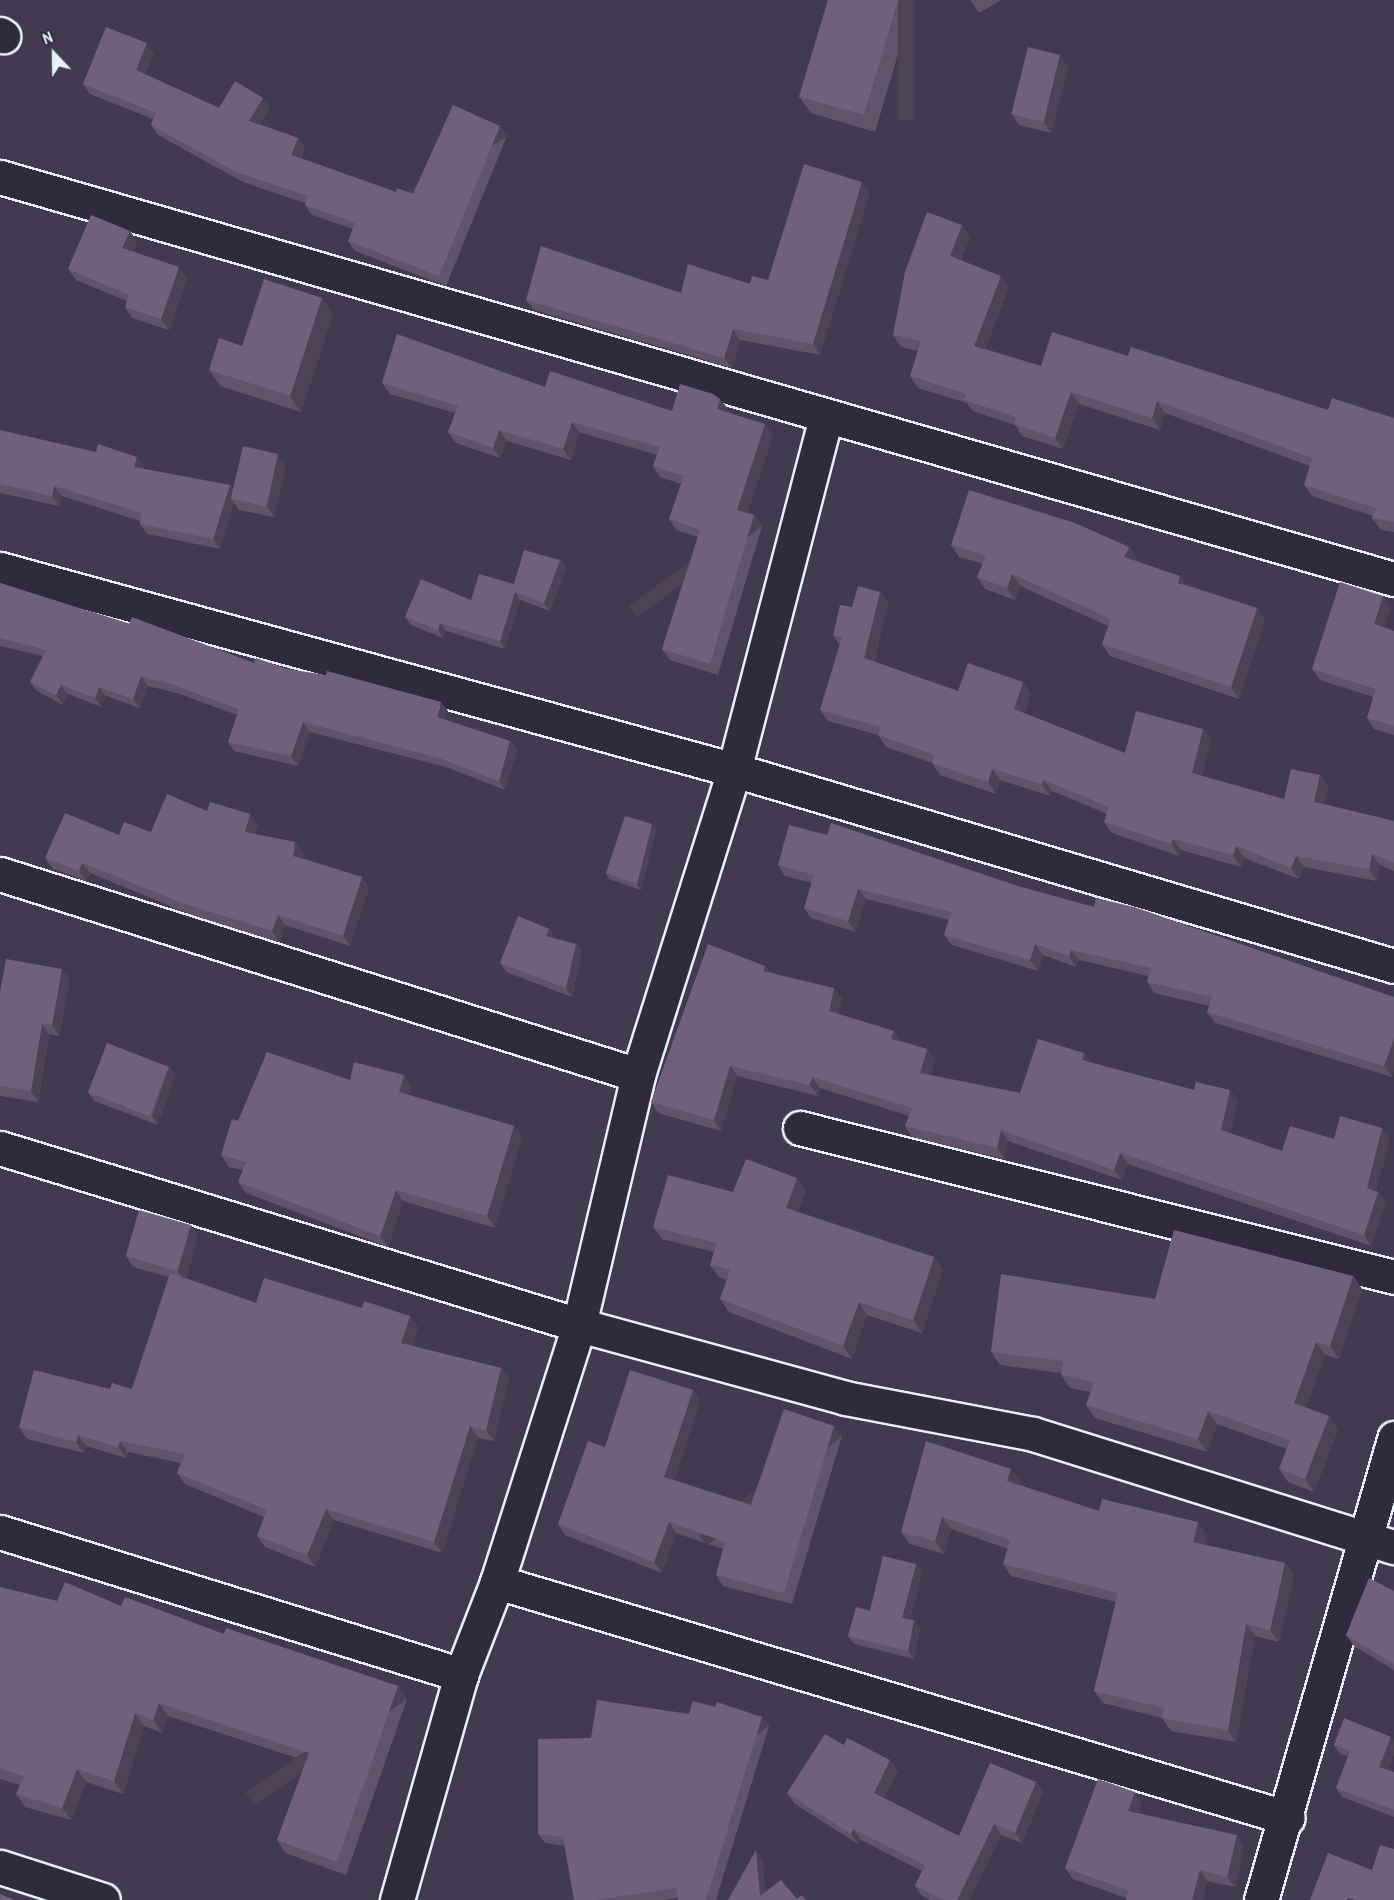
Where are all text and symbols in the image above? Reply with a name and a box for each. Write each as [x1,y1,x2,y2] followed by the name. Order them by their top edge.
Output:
[24,24,84,84] north arrow
[39,26,55,49] text: N

